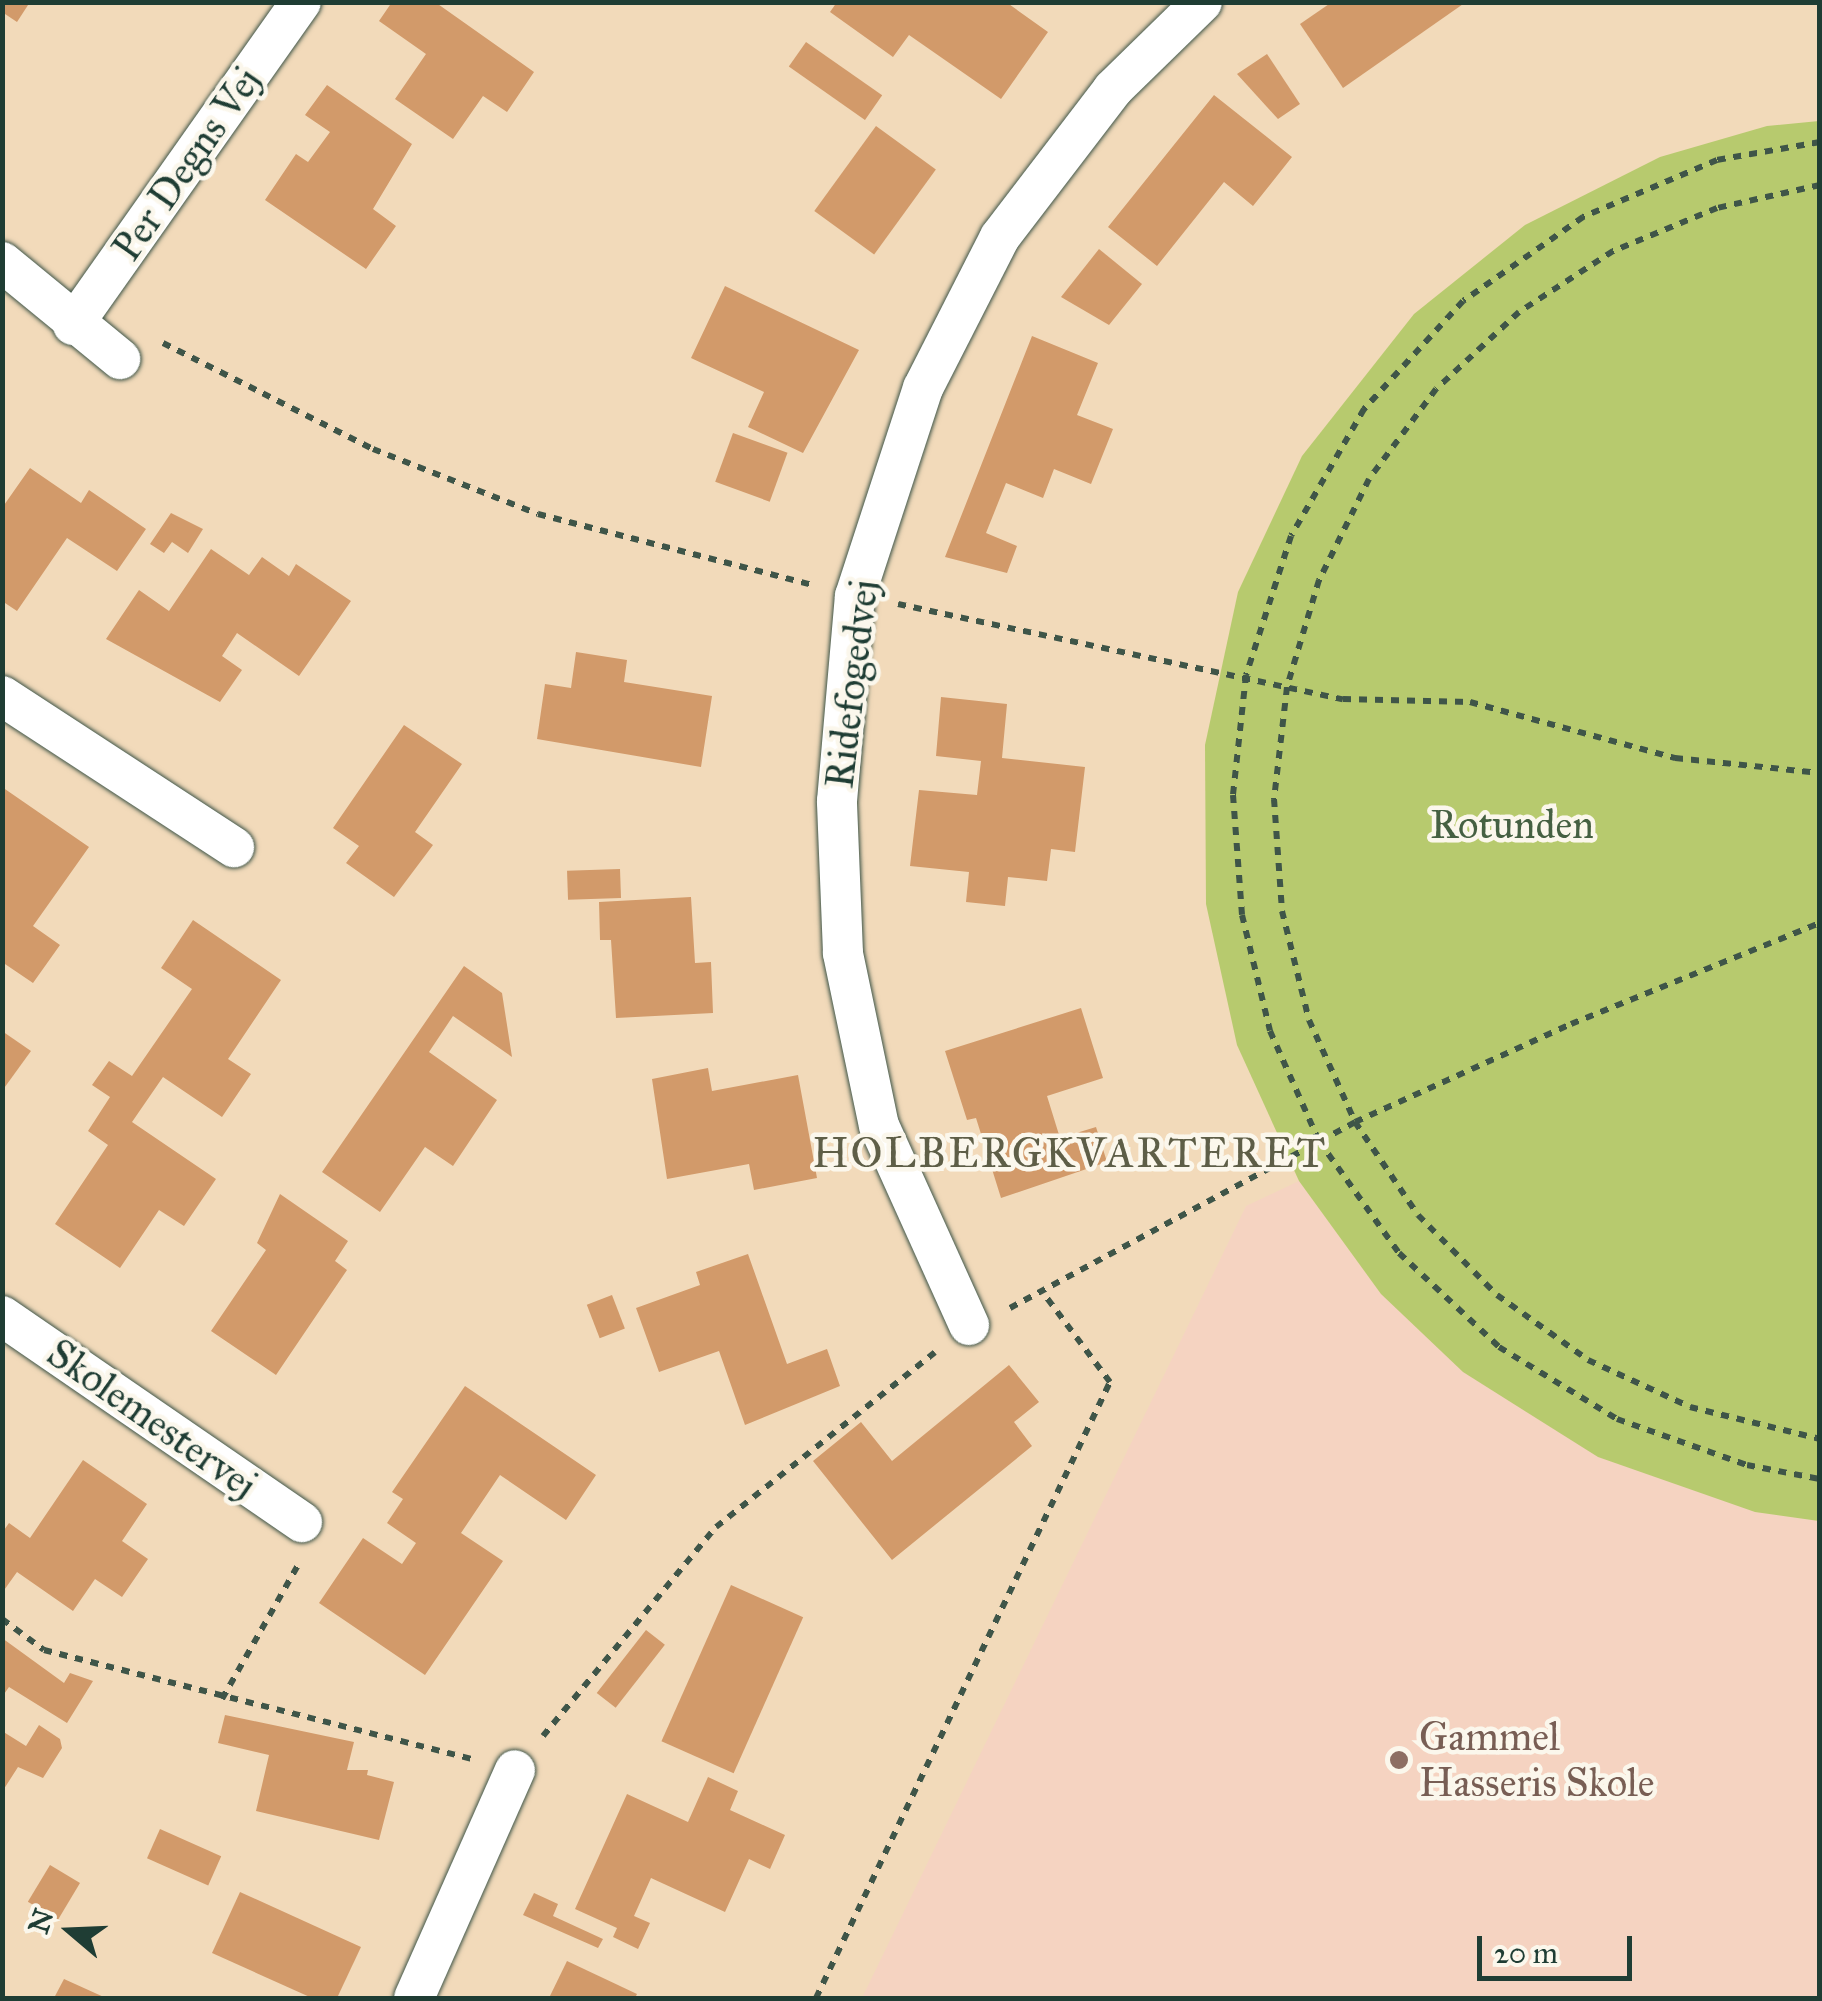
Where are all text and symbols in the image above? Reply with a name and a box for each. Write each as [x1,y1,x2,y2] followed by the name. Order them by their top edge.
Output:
[103,58,271,270] street label: Per Degns Vej
[815,577,889,791] street label: Ridefogedvej
[1430,801,1594,849] park label: Rotunden
[812,1128,1328,1178] district label: HOLBERGKVARTERET
[38,1329,266,1509] street label: Skolemestervej
[1419,1713,1654,1807] place label: Gammel Hasseris Skole
[1388,1749,1410,1771] marker: Gammel Hasseris Skole
[20,1881,120,1981] north arrow
[21,1904,62,1938] text: N
[1482,1916,1637,1978] scale bar
[1494,1935,1558,1971] text: 20 m

